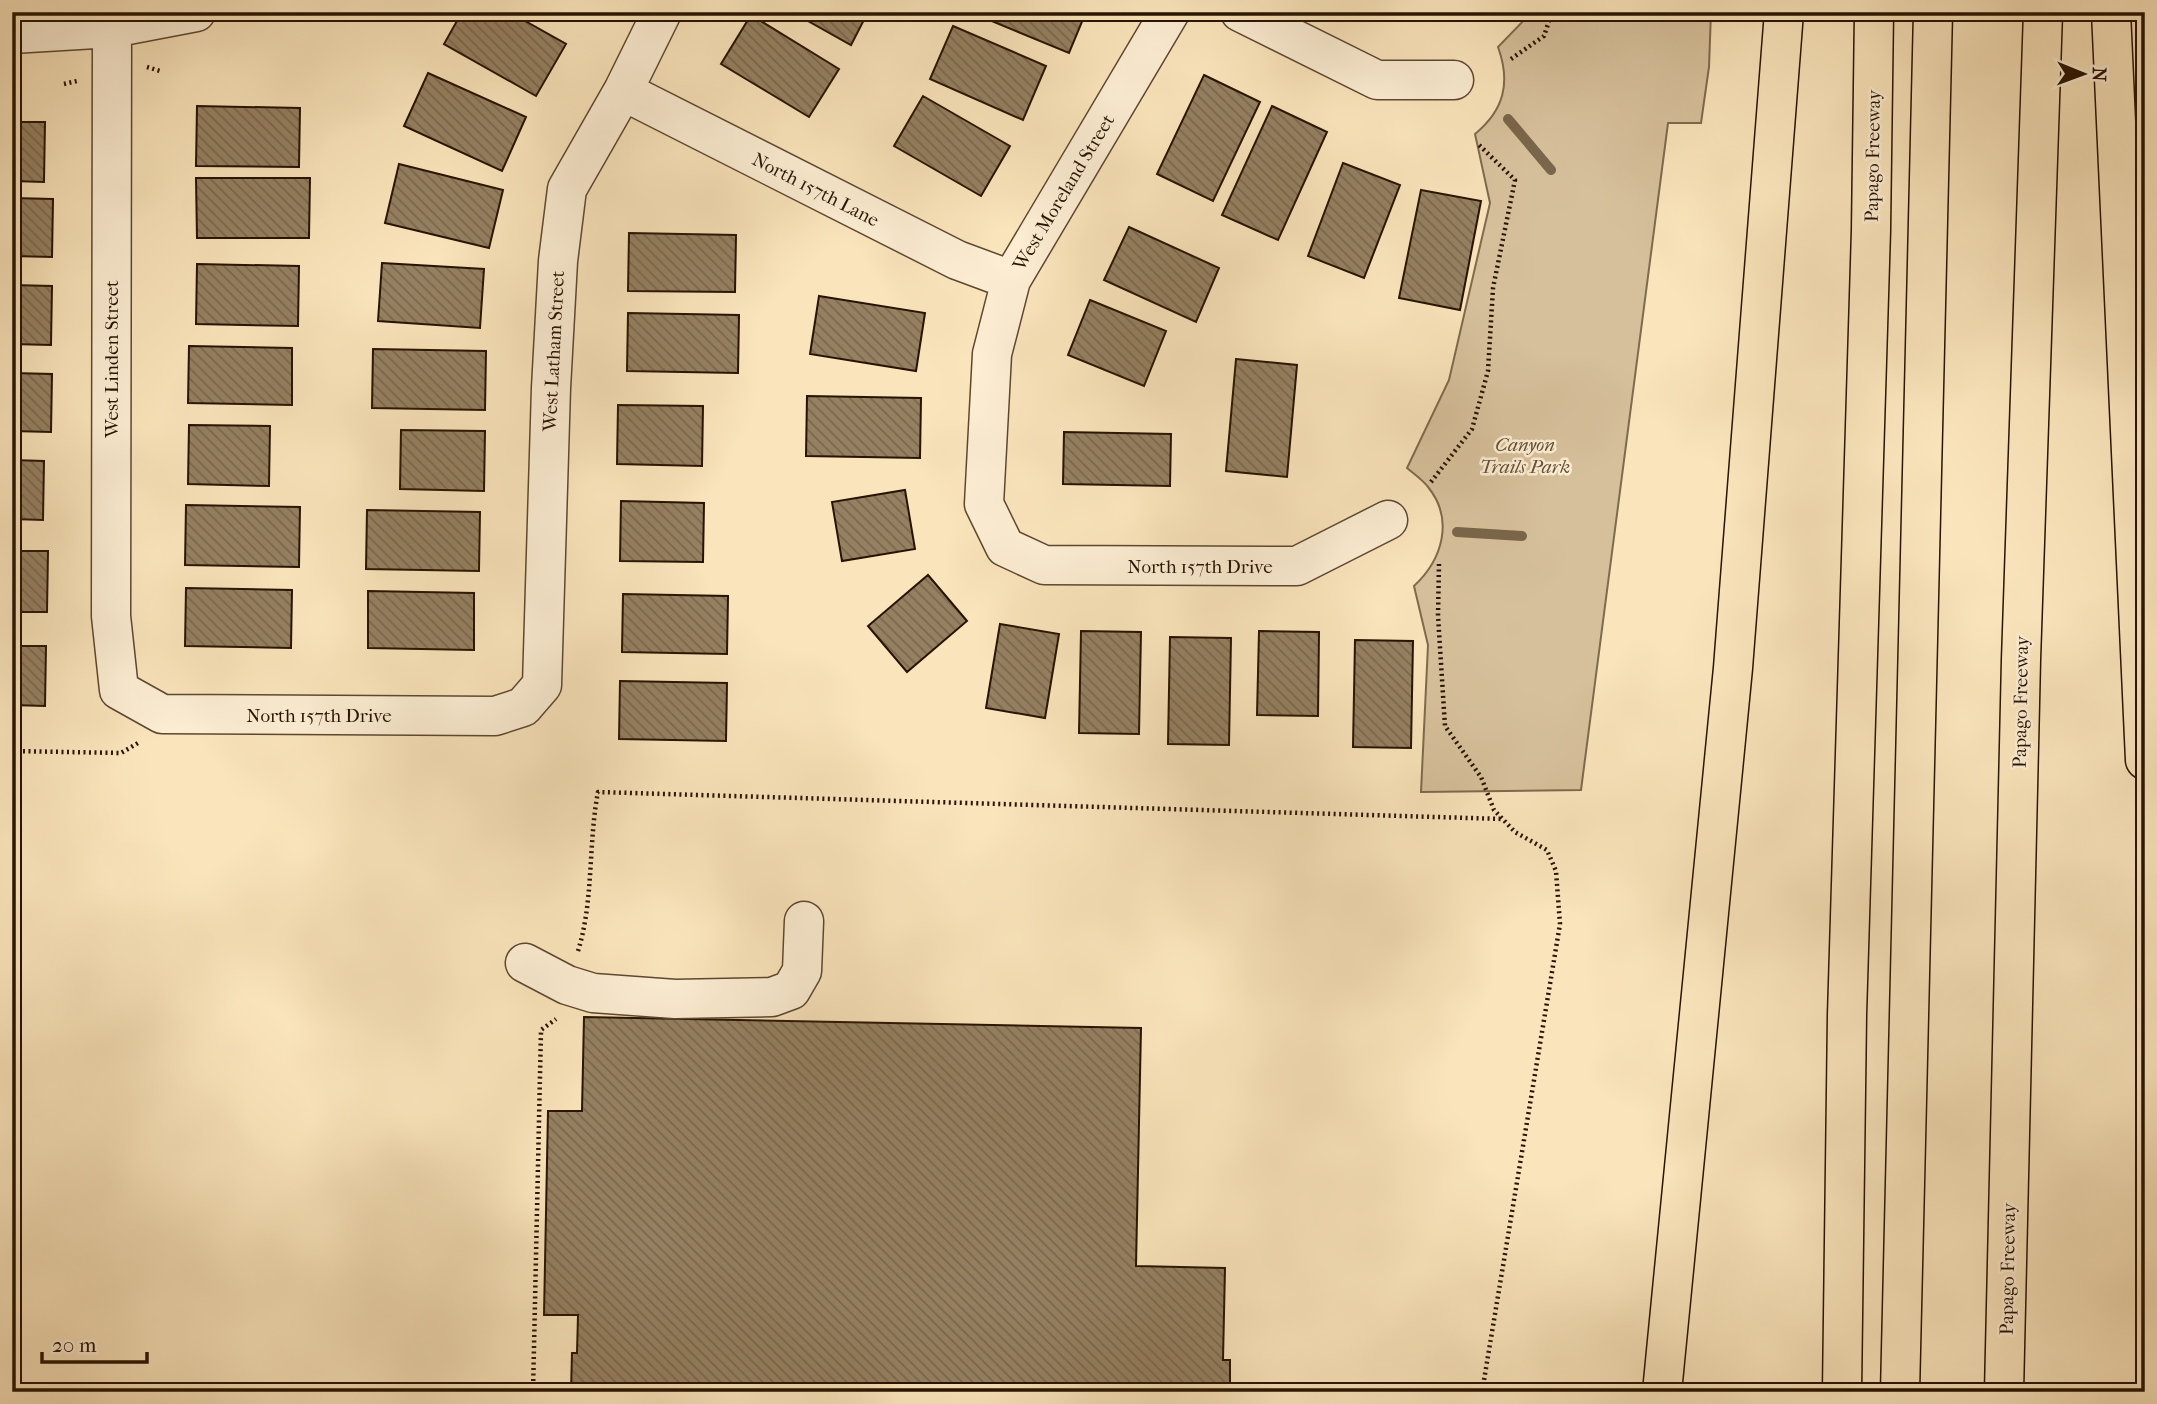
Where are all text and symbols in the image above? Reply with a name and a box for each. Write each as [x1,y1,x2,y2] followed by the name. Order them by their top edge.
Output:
[2048,38,2118,108] north arrow
[2088,67,2110,82] text: N
[1861,89,1885,222] street label: Papago Freeway
[1008,110,1119,275] street label: West Moreland Street
[748,148,883,231] street label: North 157th Lane
[539,270,569,433] street label: West Latham Street
[101,280,123,439] street label: West Linden Street
[1480,434,1570,478] park label: Canyon Trails Park
[1127,556,1273,578] street label: North 157th Drive
[2009,635,2033,768] street label: Papago Freeway
[246,705,392,727] street label: North 157th Drive
[1996,1202,2020,1335] street label: Papago Freeway
[42,1320,147,1364] scale bar
[52,1333,97,1357] text: 20 m

